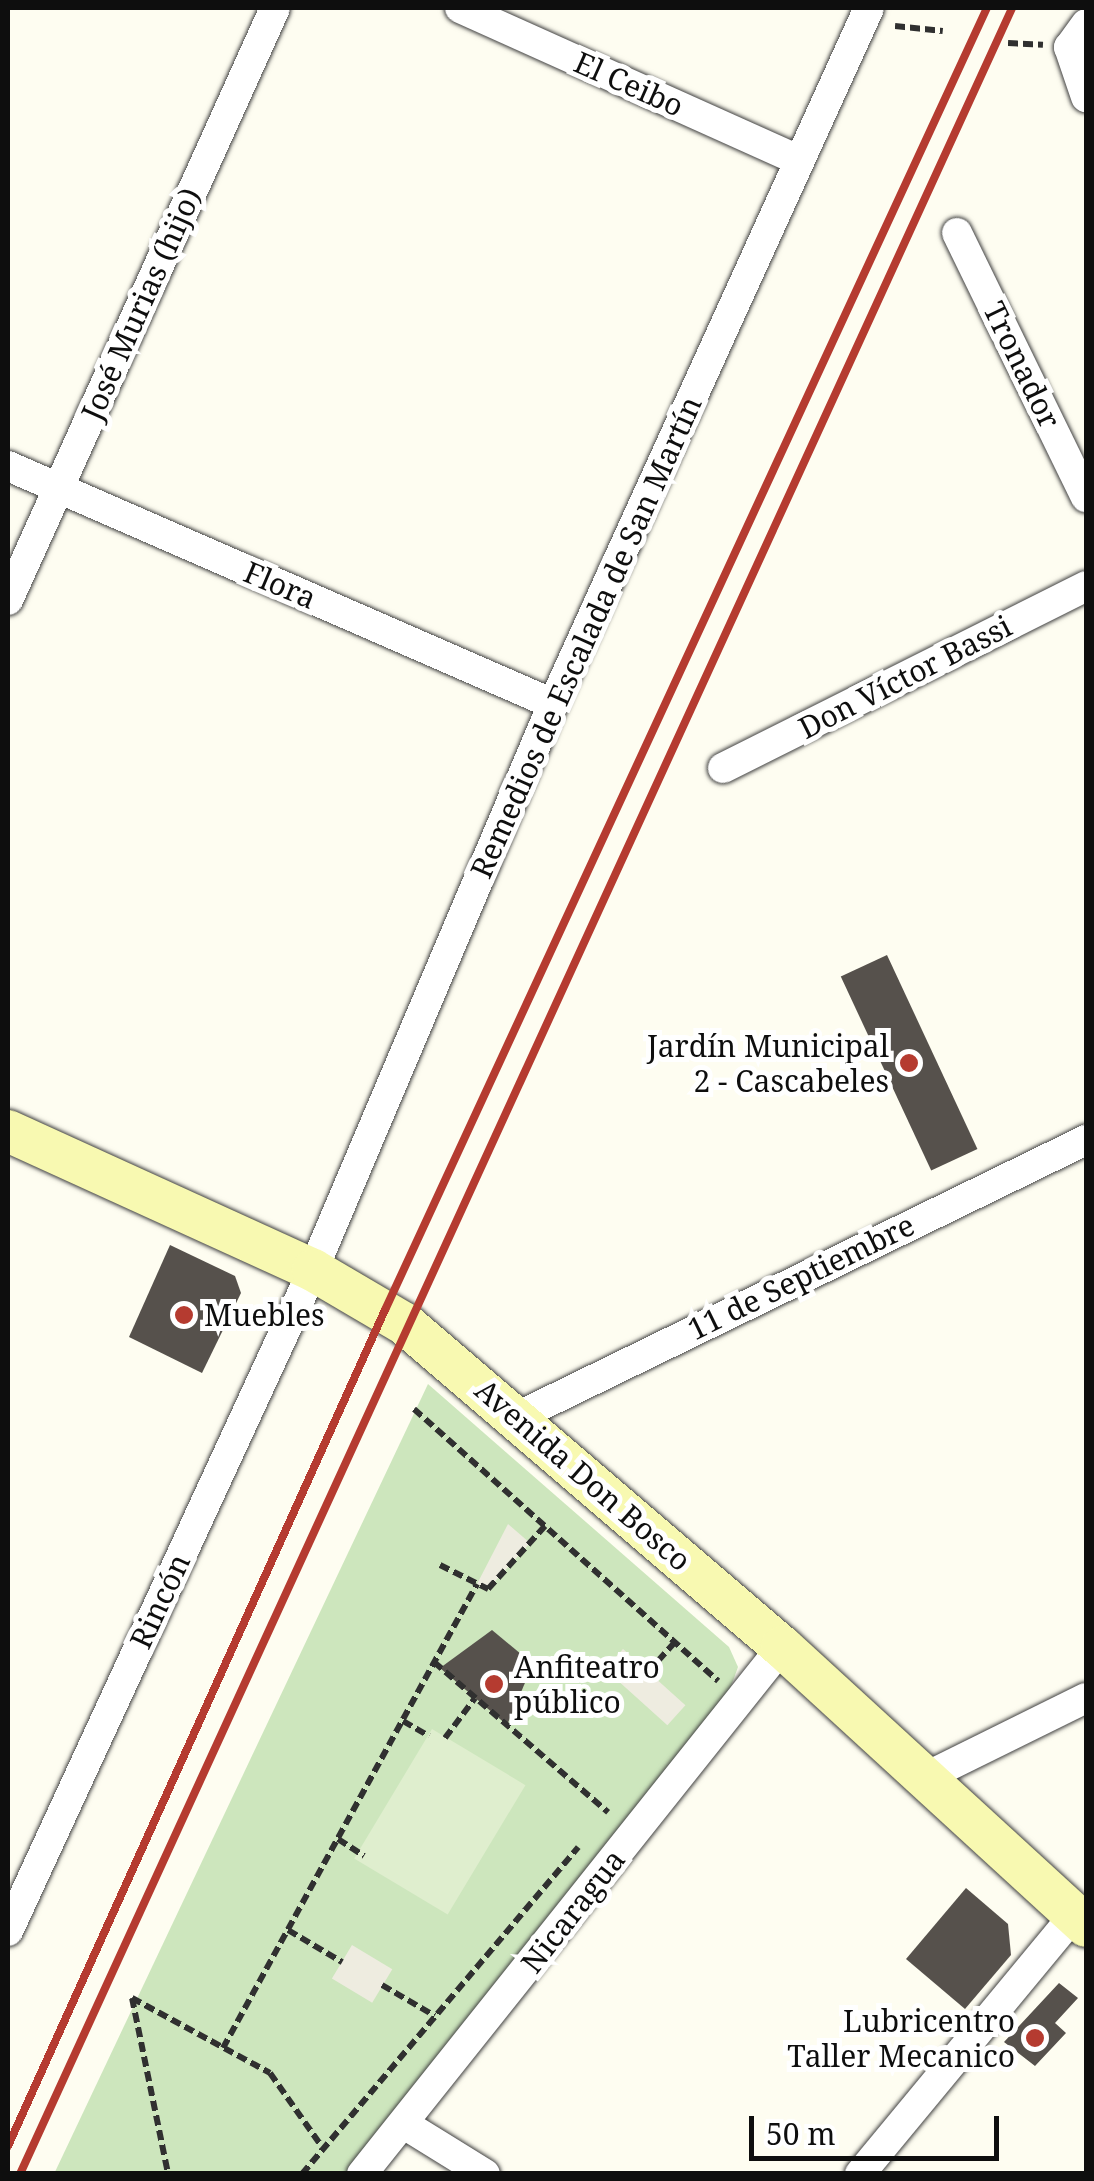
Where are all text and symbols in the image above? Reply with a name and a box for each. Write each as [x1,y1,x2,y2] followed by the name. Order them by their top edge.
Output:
[569,44,689,124] street label: El Ceibo
[74,182,208,426] street label: José Murias (hijo)
[976,296,1068,434] street label: Tronador
[463,391,709,883] street label: Remedios de Escalada de San Martín
[239,554,321,616] street label: Flora
[793,608,1017,746] street label: Don Víctor Bassi
[647,1028,889,1098] place label: Jardín Municipal 2 - Cascabeles
[898,1052,920,1074] marker: Jardín Municipal 2 - Cascabeles
[682,1207,920,1347] street label: 11 de Septiembre
[204,1297,325,1333] place label: Muebles
[173,1304,195,1326] marker: Muebles
[468,1372,698,1578] street label: Avenida Don Bosco
[123,1548,197,1654] street label: Rincón
[514,1649,660,1720] place label: Anfiteatro público
[483,1673,505,1695] marker: Anfiteatro público
[514,1842,632,1980] street label: Nicaragua
[787,2003,1015,2074] place label: Lubricentro Taller Mecanico
[1024,2027,1046,2049] marker: Lubricentro Taller Mecanico
[754,2096,1004,2158] scale bar
[766,2113,836,2154] text: 50 m

